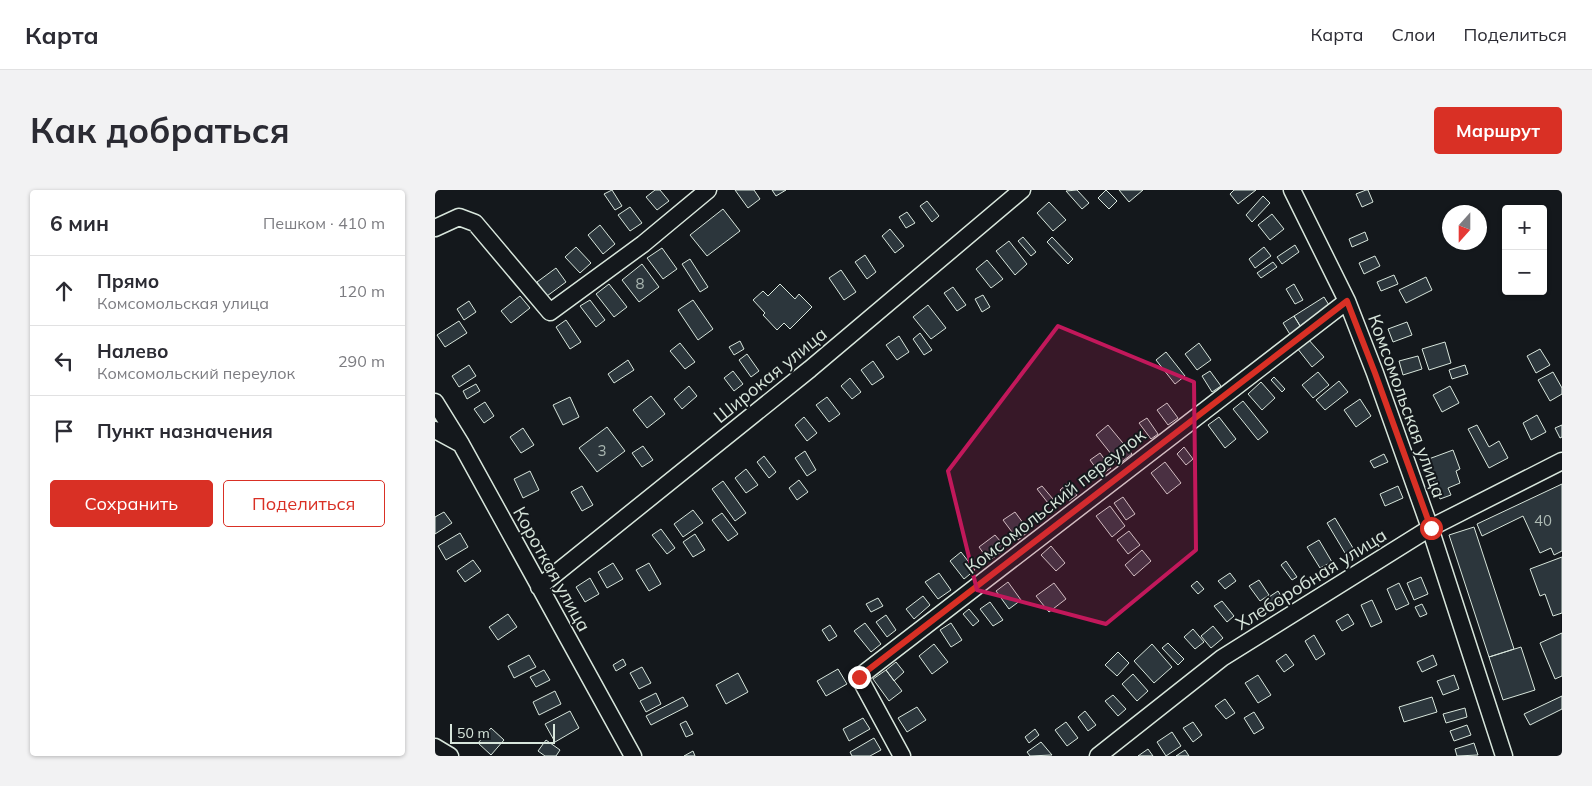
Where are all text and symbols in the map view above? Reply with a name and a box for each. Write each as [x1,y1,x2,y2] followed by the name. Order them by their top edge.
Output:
[25,20,99,50] text: Карта
[1311,23,1363,46] text: Карта
[1391,23,1436,46] text: Слои
[1464,23,1567,46] text: Поделиться
[1434,107,1562,154] button: Маршрут
[30,108,290,152] text: Как добраться
[1442,205,1487,250] north arrow
[1502,205,1547,295] map controls
[1502,205,1547,250] button: +
[50,210,109,236] text: 6 мин
[263,213,385,233] text: Пешком · 410 m
[1502,250,1547,295] button: −
[97,269,159,293] text: Прямо
[635,274,645,293] house number: 8
[50,277,78,305] icon: ahead
[338,281,385,301] text: 120 m
[97,293,269,313] text: Комсомольская улица
[1363,311,1451,501] street label: Комсомольская улица
[709,322,831,428] street label: Широкая улица
[97,339,169,363] text: Налево
[50,347,78,375] icon: left
[338,351,385,371] text: 290 m
[97,363,295,383] text: Комсомольский переулок
[50,417,78,445] icon: arrive
[97,419,273,443] text: Пункт назначения
[960,423,1150,579] street label: Комсомольский переулок
[597,441,607,460] house number: 3
[50,480,213,527] button: Сохранить
[223,480,385,527] button: Поделиться
[508,502,596,636] street label: Короткая улица
[1534,511,1552,530] house number: 40
[1420,517,1443,540] route start
[1231,523,1391,635] street label: Хлеборобная улица
[848,666,871,689] route end
[450,721,555,744] scale bar
[457,724,490,742] text: 50 m

